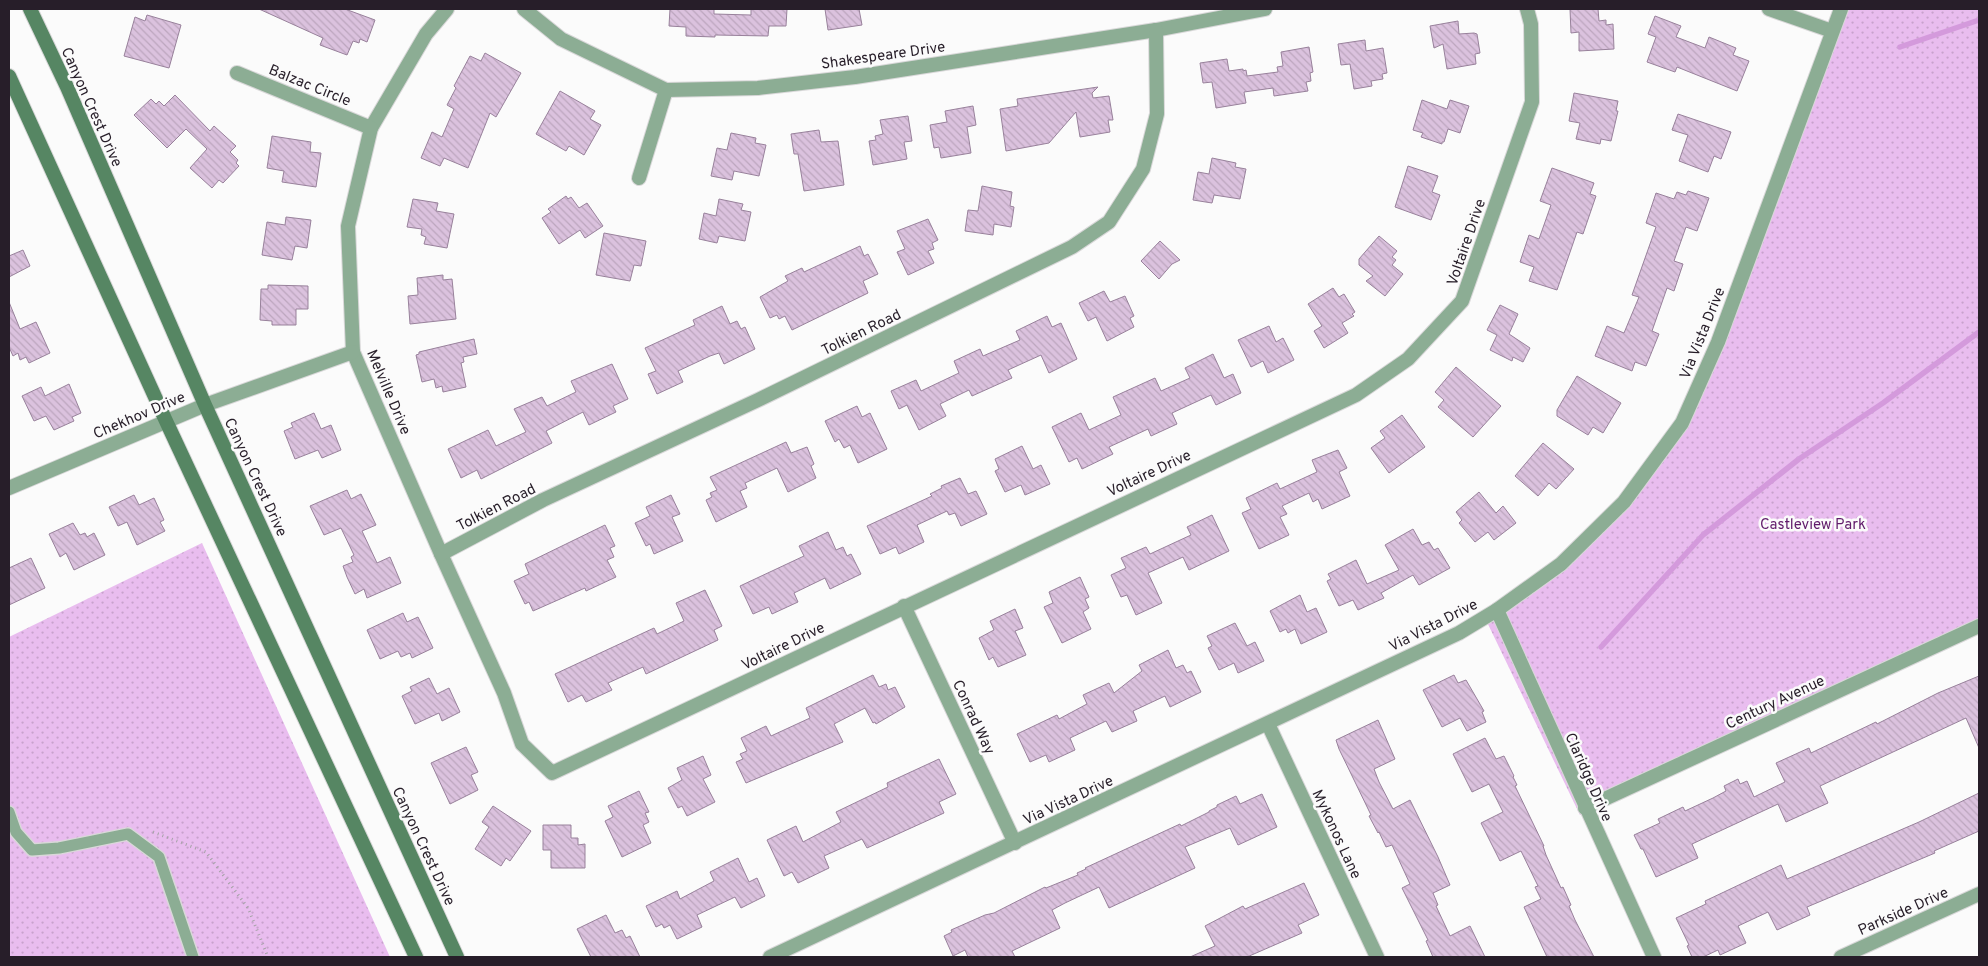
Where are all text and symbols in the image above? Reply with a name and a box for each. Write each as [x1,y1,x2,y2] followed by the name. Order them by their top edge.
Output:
[820,38,947,75] street label: Shakespeare Drive
[56,45,126,170] street label: Canyon Crest Drive
[266,61,353,111] street label: Balzac Circle
[1444,197,1491,288] street label: Voltaire Drive
[1676,285,1730,382] street label: Via Vista Drive
[819,306,905,361] street label: Tolkien Road
[361,347,414,438] street label: Melville Drive
[91,388,188,444] street label: Chekhov Drive
[219,415,291,540] street label: Canyon Crest Drive
[1105,447,1195,502] street label: Voltaire Drive
[454,480,539,536] street label: Tolkien Road
[1760,516,1866,535] park label: Castleview Park
[1386,596,1481,657] street label: Via Vista Drive
[739,619,828,676] street label: Voltaire Drive
[1723,672,1828,735] street label: Century Avenue
[947,677,998,758] street label: Conrad Way
[1560,730,1616,825] street label: Claridge Drive
[1021,772,1117,831] street label: Via Vista Drive
[387,784,459,909] street label: Canyon Crest Drive
[1307,787,1365,882] street label: Mykonos Lane
[1855,884,1952,941] street label: Parkside Drive

